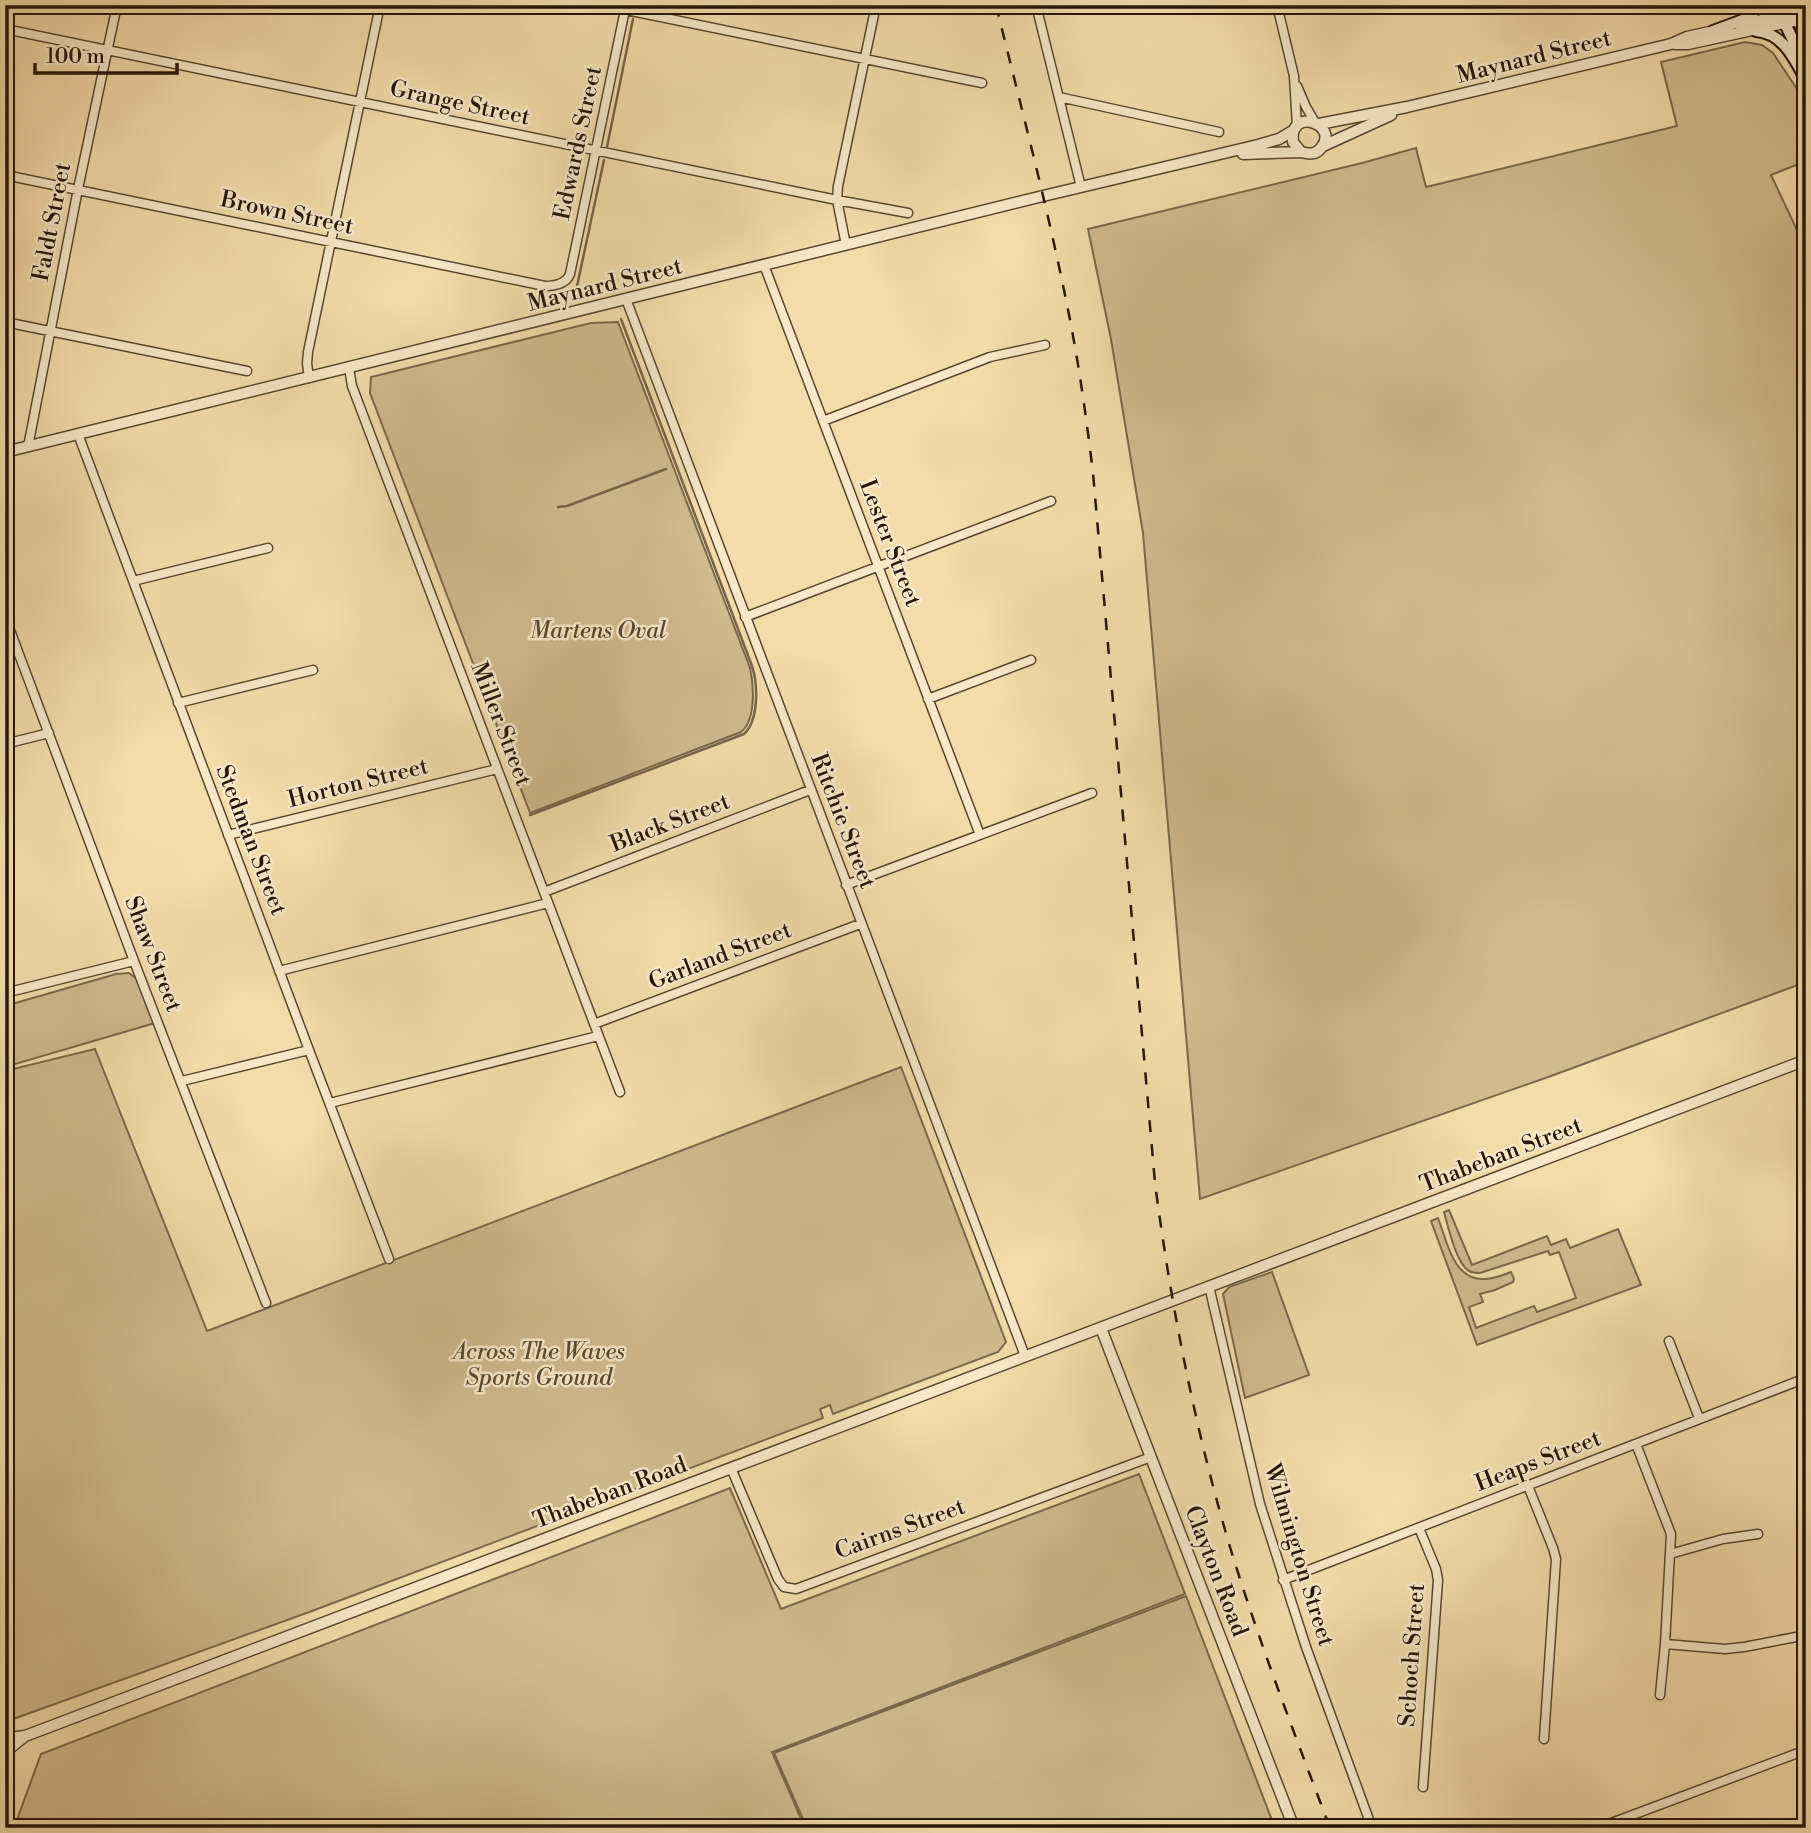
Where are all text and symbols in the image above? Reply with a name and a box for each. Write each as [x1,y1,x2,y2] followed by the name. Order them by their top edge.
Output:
[1454,24,1614,90] street label: Maynard Street
[35,32,177,76] scale bar
[46,44,105,70] text: 100 m
[548,63,608,223] street label: Edwards Street
[387,74,533,132] street label: Grange Street
[27,160,77,284] street label: Faldt Street
[217,185,356,241] street label: Brown Street
[525,252,685,318] street label: Maynard Street
[853,476,927,610] street label: Lester Street
[530,617,667,645] park label: Martens Oval
[465,658,537,790] street label: Miller Street
[804,749,882,893] street label: Ritchie Street
[285,752,431,814] street label: Horton Street
[210,761,292,919] street label: Stedman Street
[605,787,734,859] street label: Black Street
[118,892,188,1016] street label: Shaw Street
[645,916,795,996] street label: Garland Street
[1416,1111,1586,1199] street label: Thabeban Street
[450,1338,625,1392] park label: Across The Waves Sports Ground
[1471,1424,1605,1498] street label: Heaps Street
[529,1451,691,1535] street label: Thabeban Road
[1258,1459,1340,1650] street label: Wilmington Street
[831,1493,969,1565] street label: Cairns Street
[1178,1502,1254,1640] street label: Clayton Road
[1393,1582,1431,1728] street label: Schoch Street

